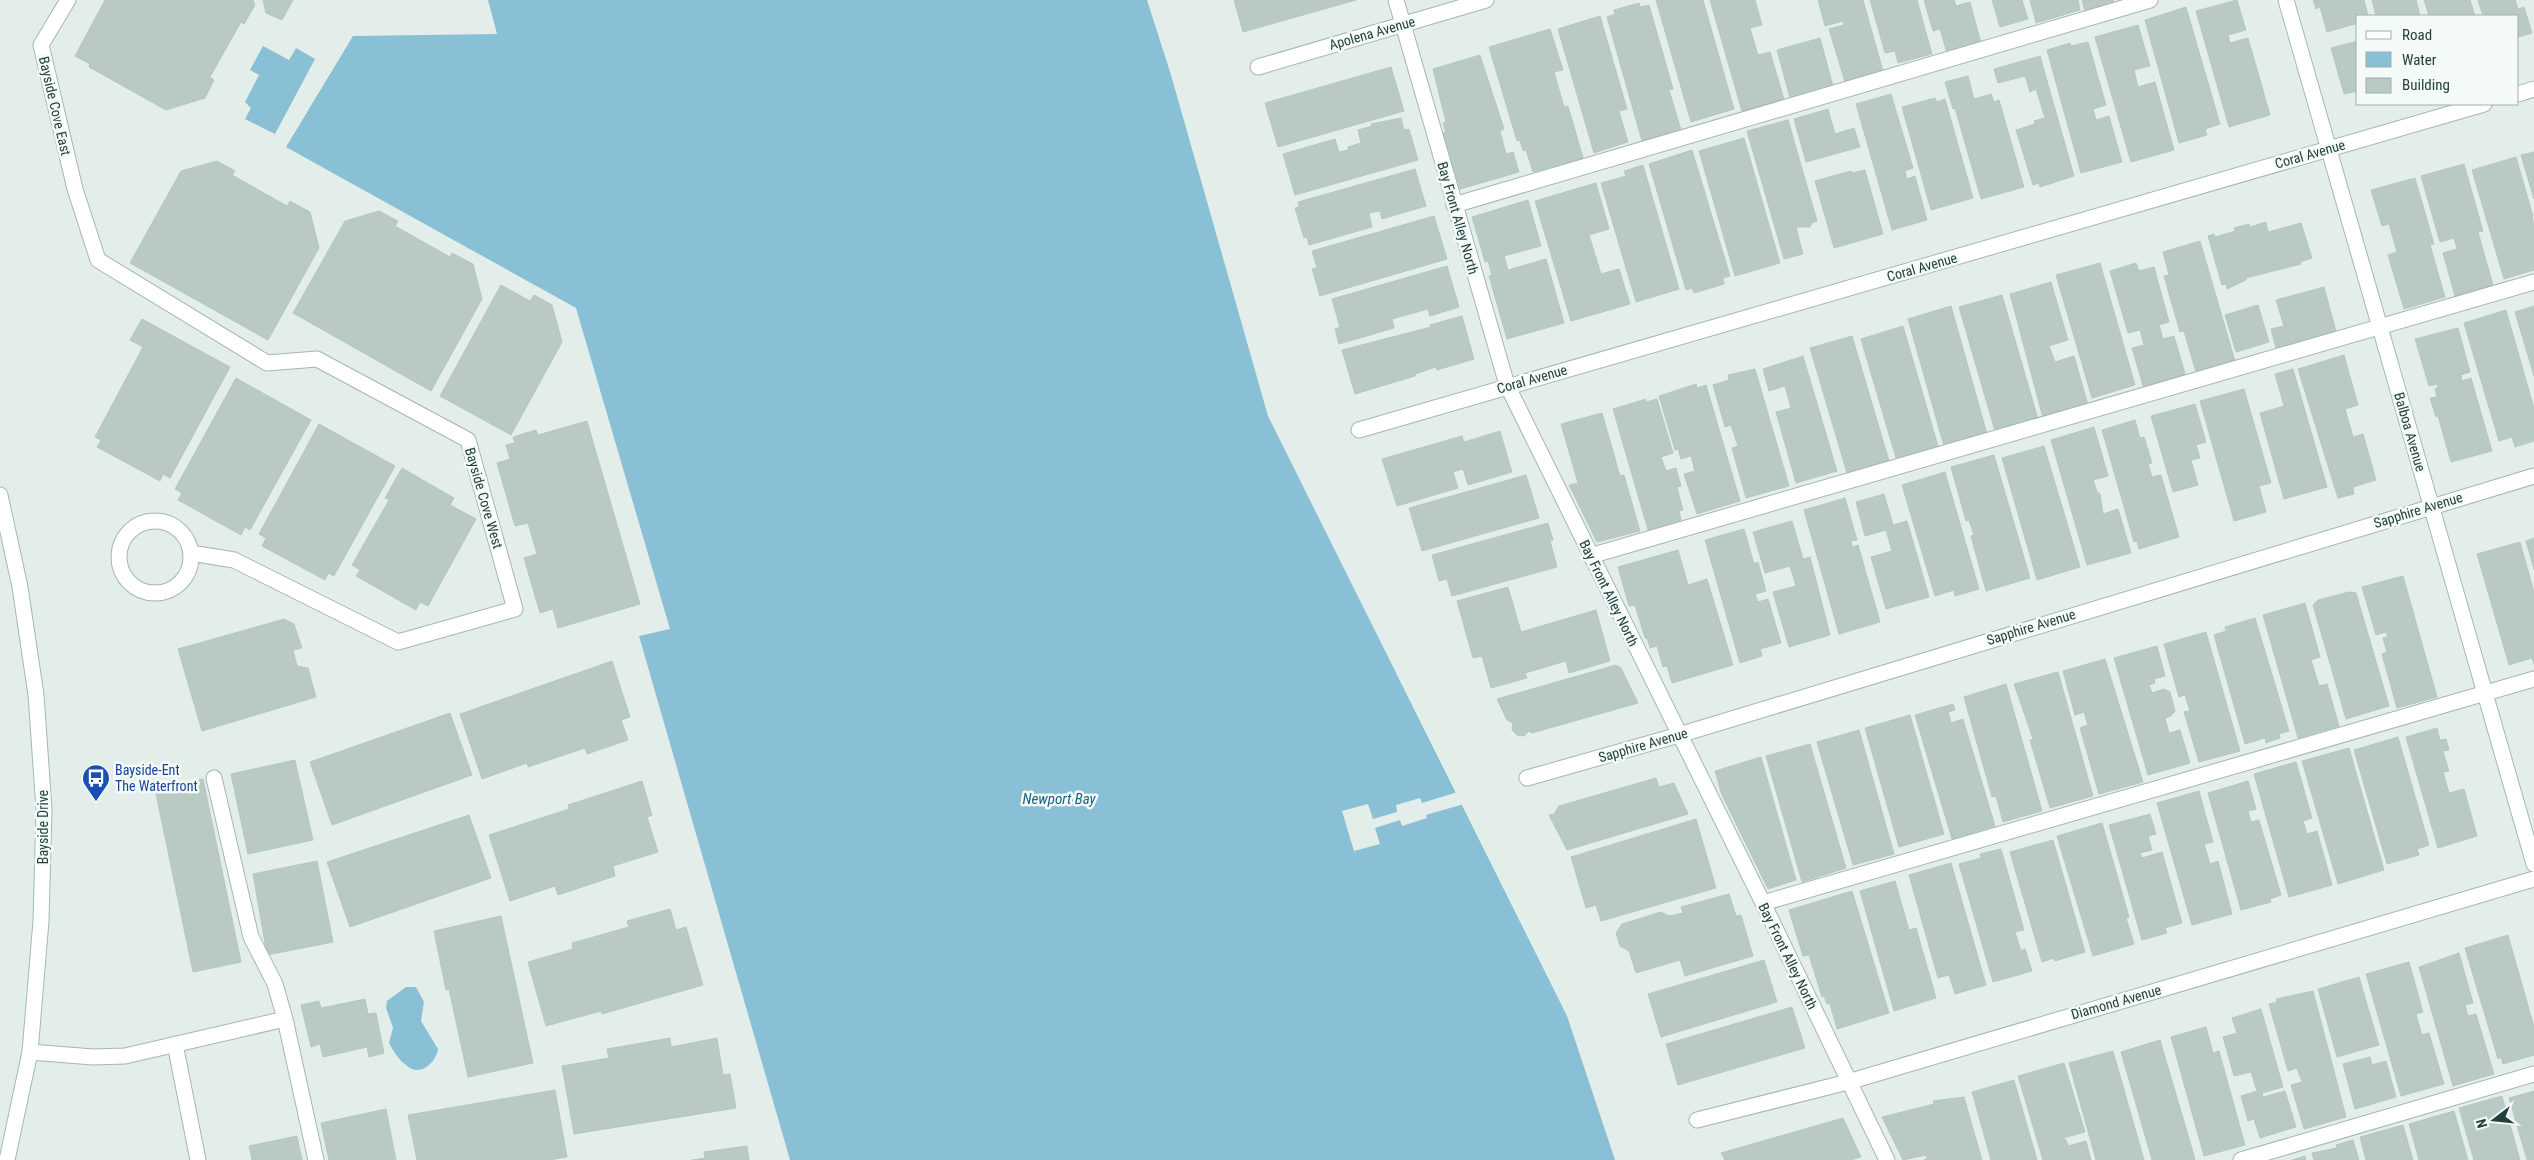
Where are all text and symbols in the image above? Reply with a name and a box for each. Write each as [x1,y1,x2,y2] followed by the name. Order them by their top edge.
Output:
[1327,13,1417,53] street label: Apolena Avenue
[2356,15,2519,105] legend
[2402,26,2432,44] text: Road
[2402,51,2437,69] text: Water
[36,55,74,157] street label: Bayside Cove East
[2402,76,2450,94] text: Building
[2273,136,2347,172] street label: Coral Avenue
[1434,160,1482,276] street label: Bay Front Alley North
[1885,249,1959,285] street label: Coral Avenue
[1495,361,1569,397] street label: Coral Avenue
[2391,391,2429,474] street label: Balboa Avenue
[462,446,506,550] street label: Bayside Cove West
[2372,489,2465,531] street label: Sapphire Avenue
[1576,537,1642,649] street label: Bay Front Alley North
[1985,606,2078,648] street label: Sapphire Avenue
[1597,725,1690,765] street label: Sapphire Avenue
[115,762,198,794] place label: Bayside-Ent The Waterfront
[81,763,111,802] bus stop icon: Bayside-Ent The Waterfront
[35,789,51,864] street label: Bayside Drive
[1022,790,1097,808] water label: Newport Bay
[1755,900,1821,1012] street label: Bay Front Alley North
[2069,981,2163,1022] street label: Diamond Avenue
[2469,1095,2519,1145] north arrow
[2473,1117,2490,1130] text: N

